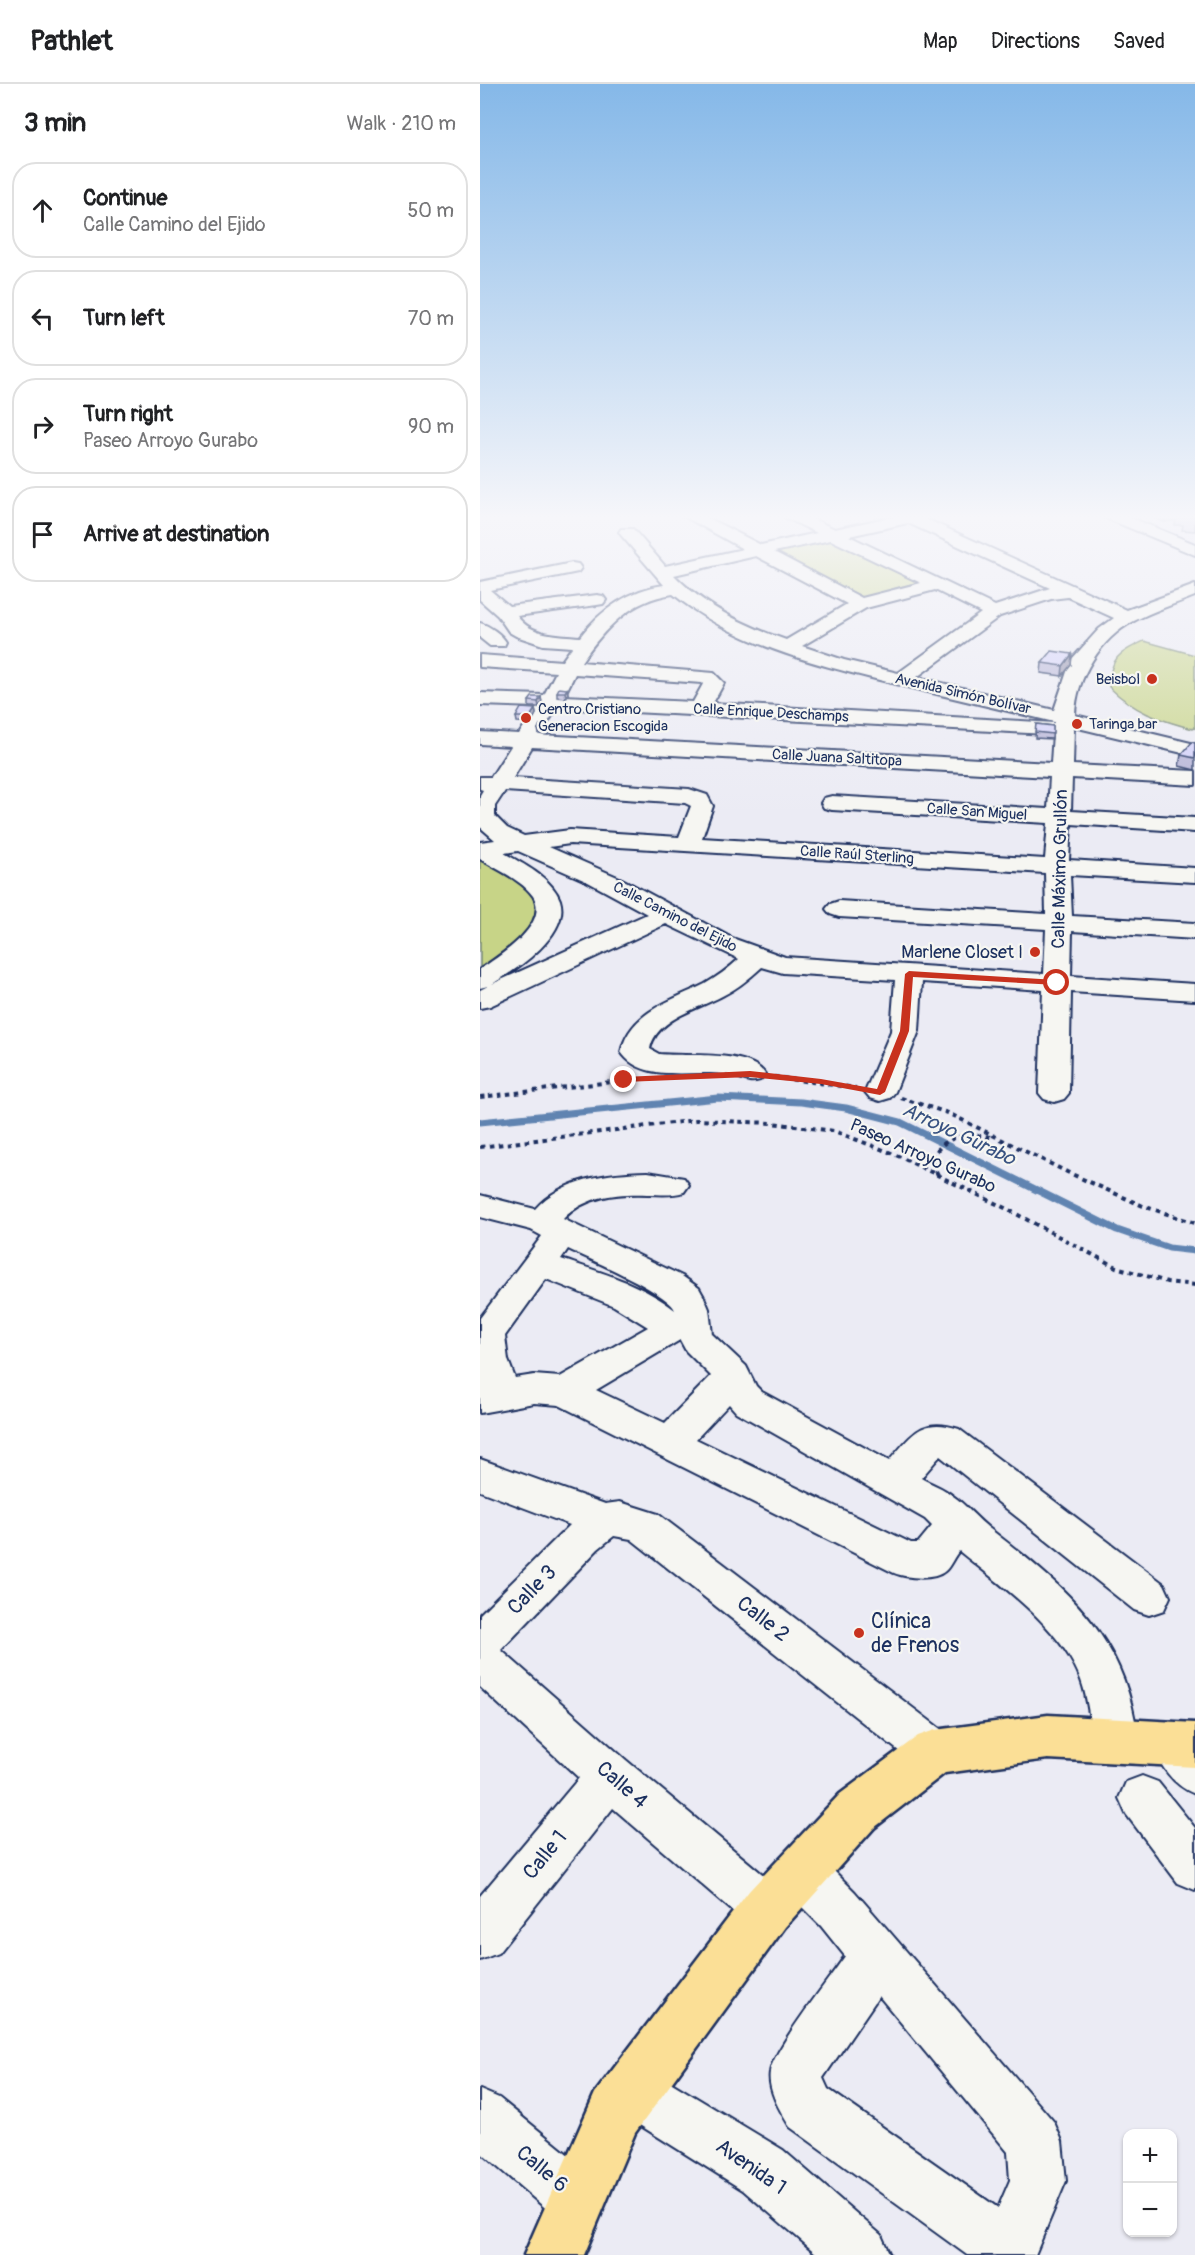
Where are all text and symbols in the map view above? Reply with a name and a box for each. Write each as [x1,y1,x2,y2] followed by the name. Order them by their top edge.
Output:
[30,24,113,59] text: Pathlet
[923,28,958,55] text: Map
[991,28,1080,55] text: Directions
[1113,28,1165,55] text: Saved
[24,107,86,139] text: 3 min
[347,111,456,136] text: Walk · 210 m
[83,184,167,212] text: Continue
[26,194,59,227] icon: ahead
[407,198,454,223] text: 50 m
[83,212,266,237] text: Calle Camino del Ejido
[26,302,59,335] icon: left
[83,304,165,332] text: Turn left
[408,306,454,331] text: 70 m
[83,400,173,428] text: Turn right
[26,410,59,443] icon: right
[408,414,454,439] text: 90 m
[83,428,258,453] text: Paseo Arroyo Gurabo
[26,518,59,551] icon: arrive
[83,520,269,548] text: Arrive at destination
[893,669,1034,719] street label: Avenida Simón Bolívar
[1096,670,1140,689] place label: Beisbol
[1145,672,1159,686] marker: Beisbol
[693,699,850,727] street label: Calle Enrique Deschamps
[538,700,668,736] place label: Centro Cristiano Generacion Escogida
[519,711,533,725] marker: Centro Cristiano Generacion Escogida
[1089,715,1158,734] place label: Taringa bar
[1070,717,1084,731] marker: Taringa bar
[771,745,903,771] street label: Calle Juana Saltitopa
[1047,789,1073,949] street label: Calle Máximo Grullón
[926,799,1028,825] street label: Calle San Miguel
[799,842,915,868] street label: Calle Raúl Sterling
[610,877,740,957] street label: Calle Camino del Ejido
[901,941,1023,964] place label: Marlene Closet I
[1028,945,1042,959] marker: Marlene Closet I
[1043,969,1069,995] route start
[610,1066,636,1092] route end
[899,1097,1020,1172] water label: Arroyo Gurabo
[846,1113,1000,1199] street label: Paseo Arroyo Gurabo
[502,1559,562,1621] street label: Calle 3
[731,1590,795,1648] street label: Calle 2
[871,1608,960,1659] place label: Clínica de Frenos
[852,1626,866,1640] marker: Clínica de Frenos
[591,1755,653,1815] street label: Calle 4
[517,1825,573,1885] street label: Calle 1
[1123,2129,1177,2237] map controls
[1123,2129,1177,2183] button: +
[710,2133,792,2201] street label: Avenida 1
[510,2139,574,2199] street label: Calle 6
[1123,2183,1177,2237] button: −

